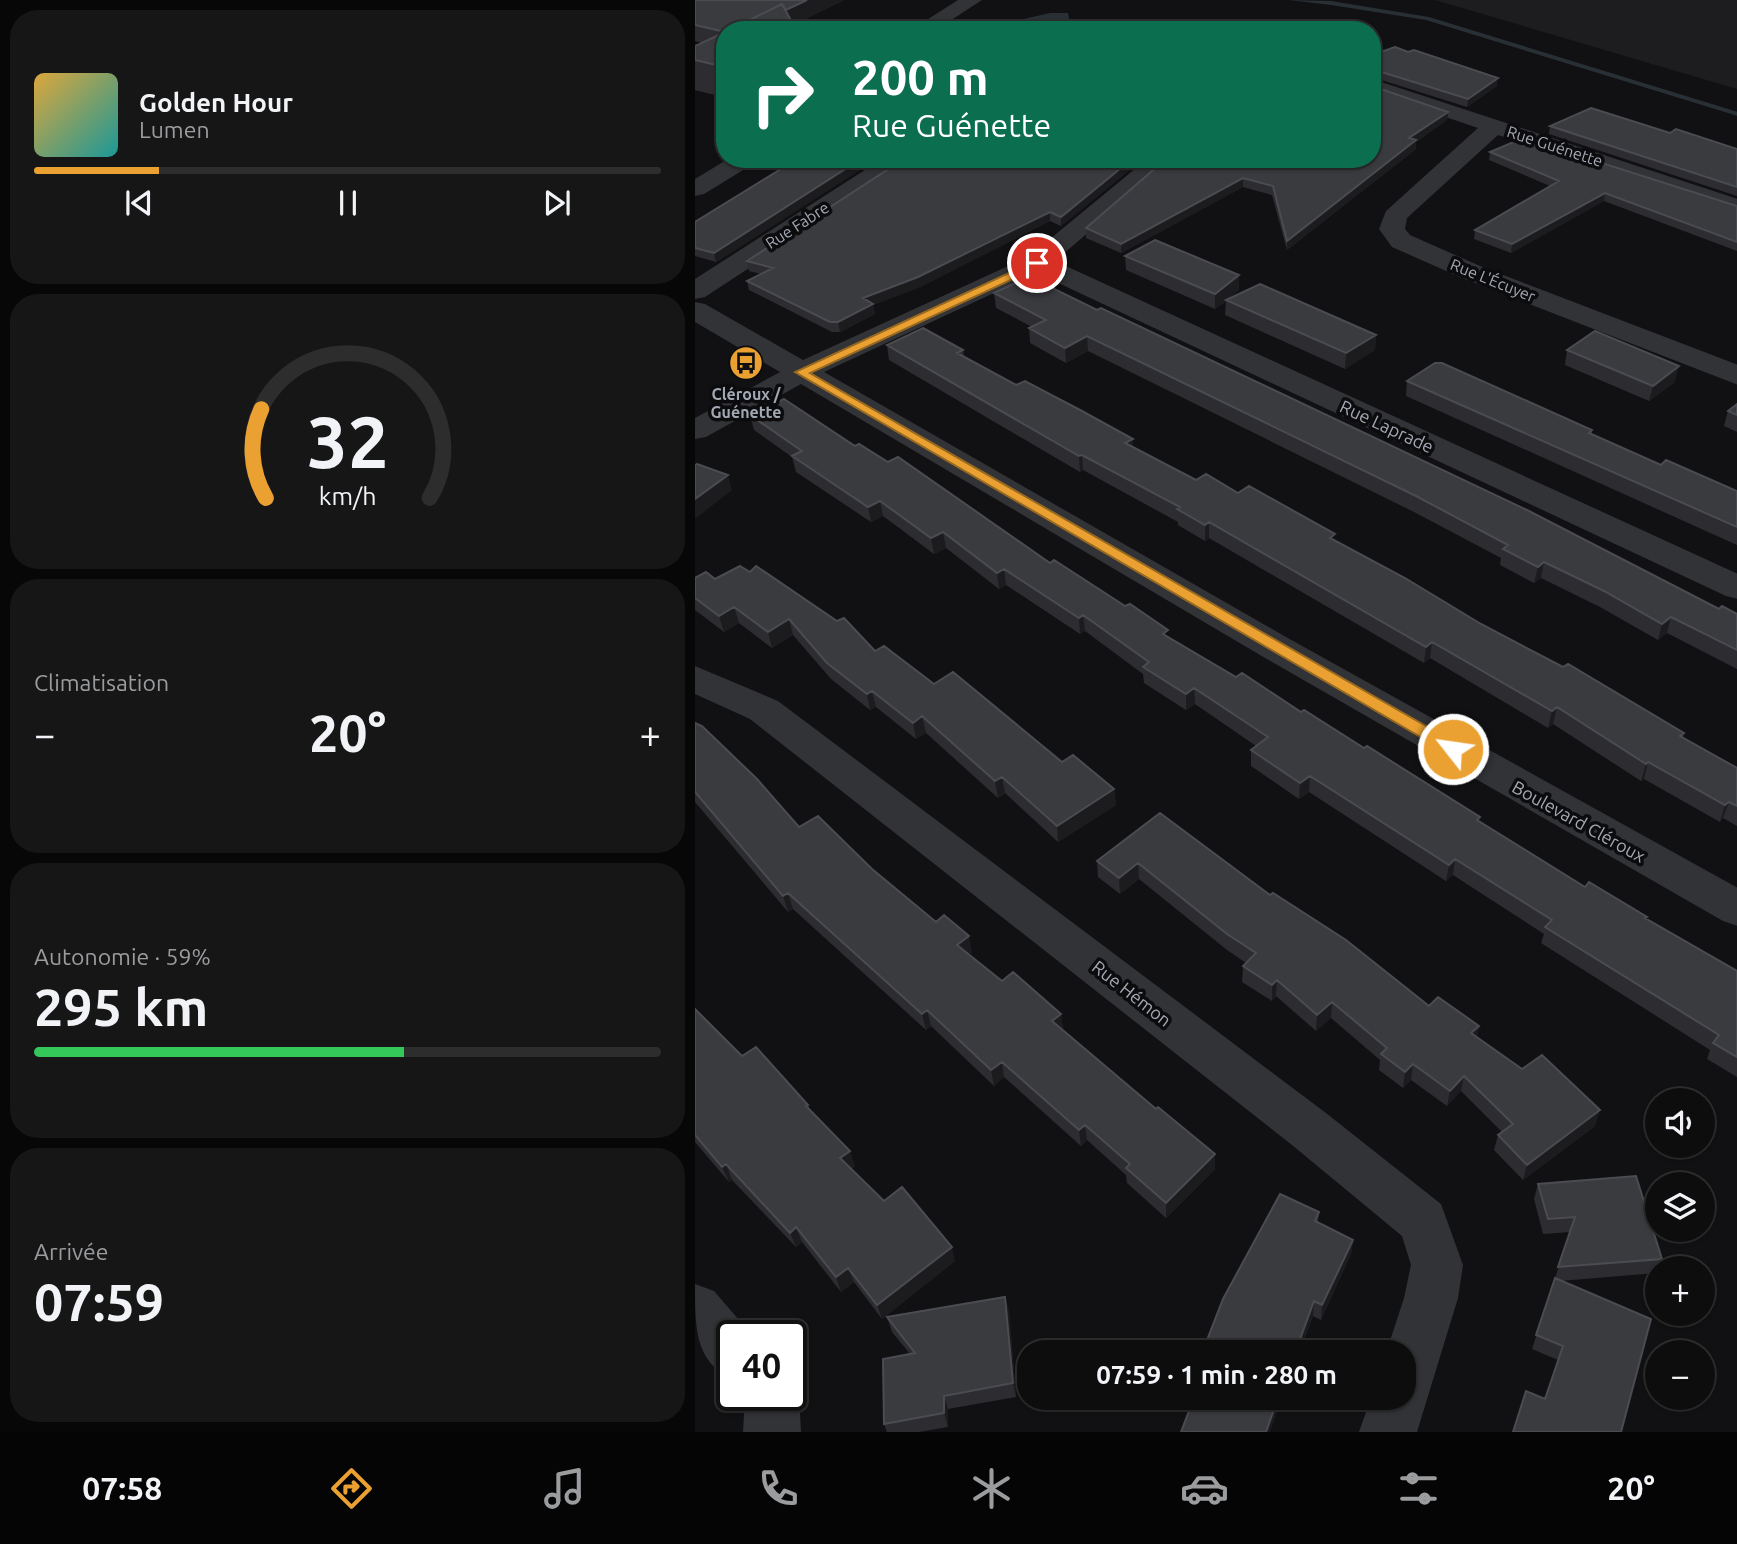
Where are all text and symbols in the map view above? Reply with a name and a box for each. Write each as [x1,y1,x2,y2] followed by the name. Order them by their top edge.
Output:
[737,49,828,140] icon: right
[852,49,989,104] text: 200 m
[139,88,293,117] text: Golden Hour
[852,107,1051,143] text: Rue Guénette
[139,117,210,142] text: Lumen
[1505,122,1605,170] street label: Rue Guénette
[120,184,158,222] icon: previous
[329,184,367,222] icon: pause
[538,184,576,222] icon: next
[762,198,832,252] street label: Rue Fabre
[1007,233,1067,293] pin
[1018,244,1056,282] icon: arrive
[1448,253,1539,305] street label: Rue L'Écuyer
[727,344,765,382] bus stop icon: Cléroux / Guénette
[711,385,782,421] place label: Cléroux / Guénette
[1337,396,1437,456] street label: Rue Laprade
[306,400,389,482] text: 32
[319,481,376,509] text: km/h
[34,670,169,695] text: Climatisation
[309,704,386,762] text: 20°
[1416,712,1490,786] position arrow
[34,713,55,755] text: −
[640,713,661,755] text: +
[1509,776,1649,866] street label: Boulevard Cléroux
[34,944,211,969] text: Autonomie · 59%
[1089,956,1175,1030] street label: Rue Hémon
[34,978,208,1036] text: 295 km
[1645,1088,1715,1410] map controls
[1645,1088,1715,1158] button: sound
[1645,1172,1715,1242] button: layers
[34,1239,109,1264] text: Arrivée
[1645,1256,1715,1326] button: +
[34,1273,164,1331] text: 07:59
[716,1320,807,1411] speed limit sign: 40
[1645,1340,1715,1410] button: −
[1096,1360,1337,1389] text: 07:59 · 1 min · 280 m
[327,1464,376,1513] icon: directions
[540,1464,589,1513] icon: music
[754,1464,803,1513] icon: phone
[967,1464,1016,1513] icon: climate
[1180,1464,1229,1513] icon: car
[1394,1464,1443,1513] icon: filters
[82,1470,162,1506] text: 07:58
[1607,1470,1655,1506] text: 20°

